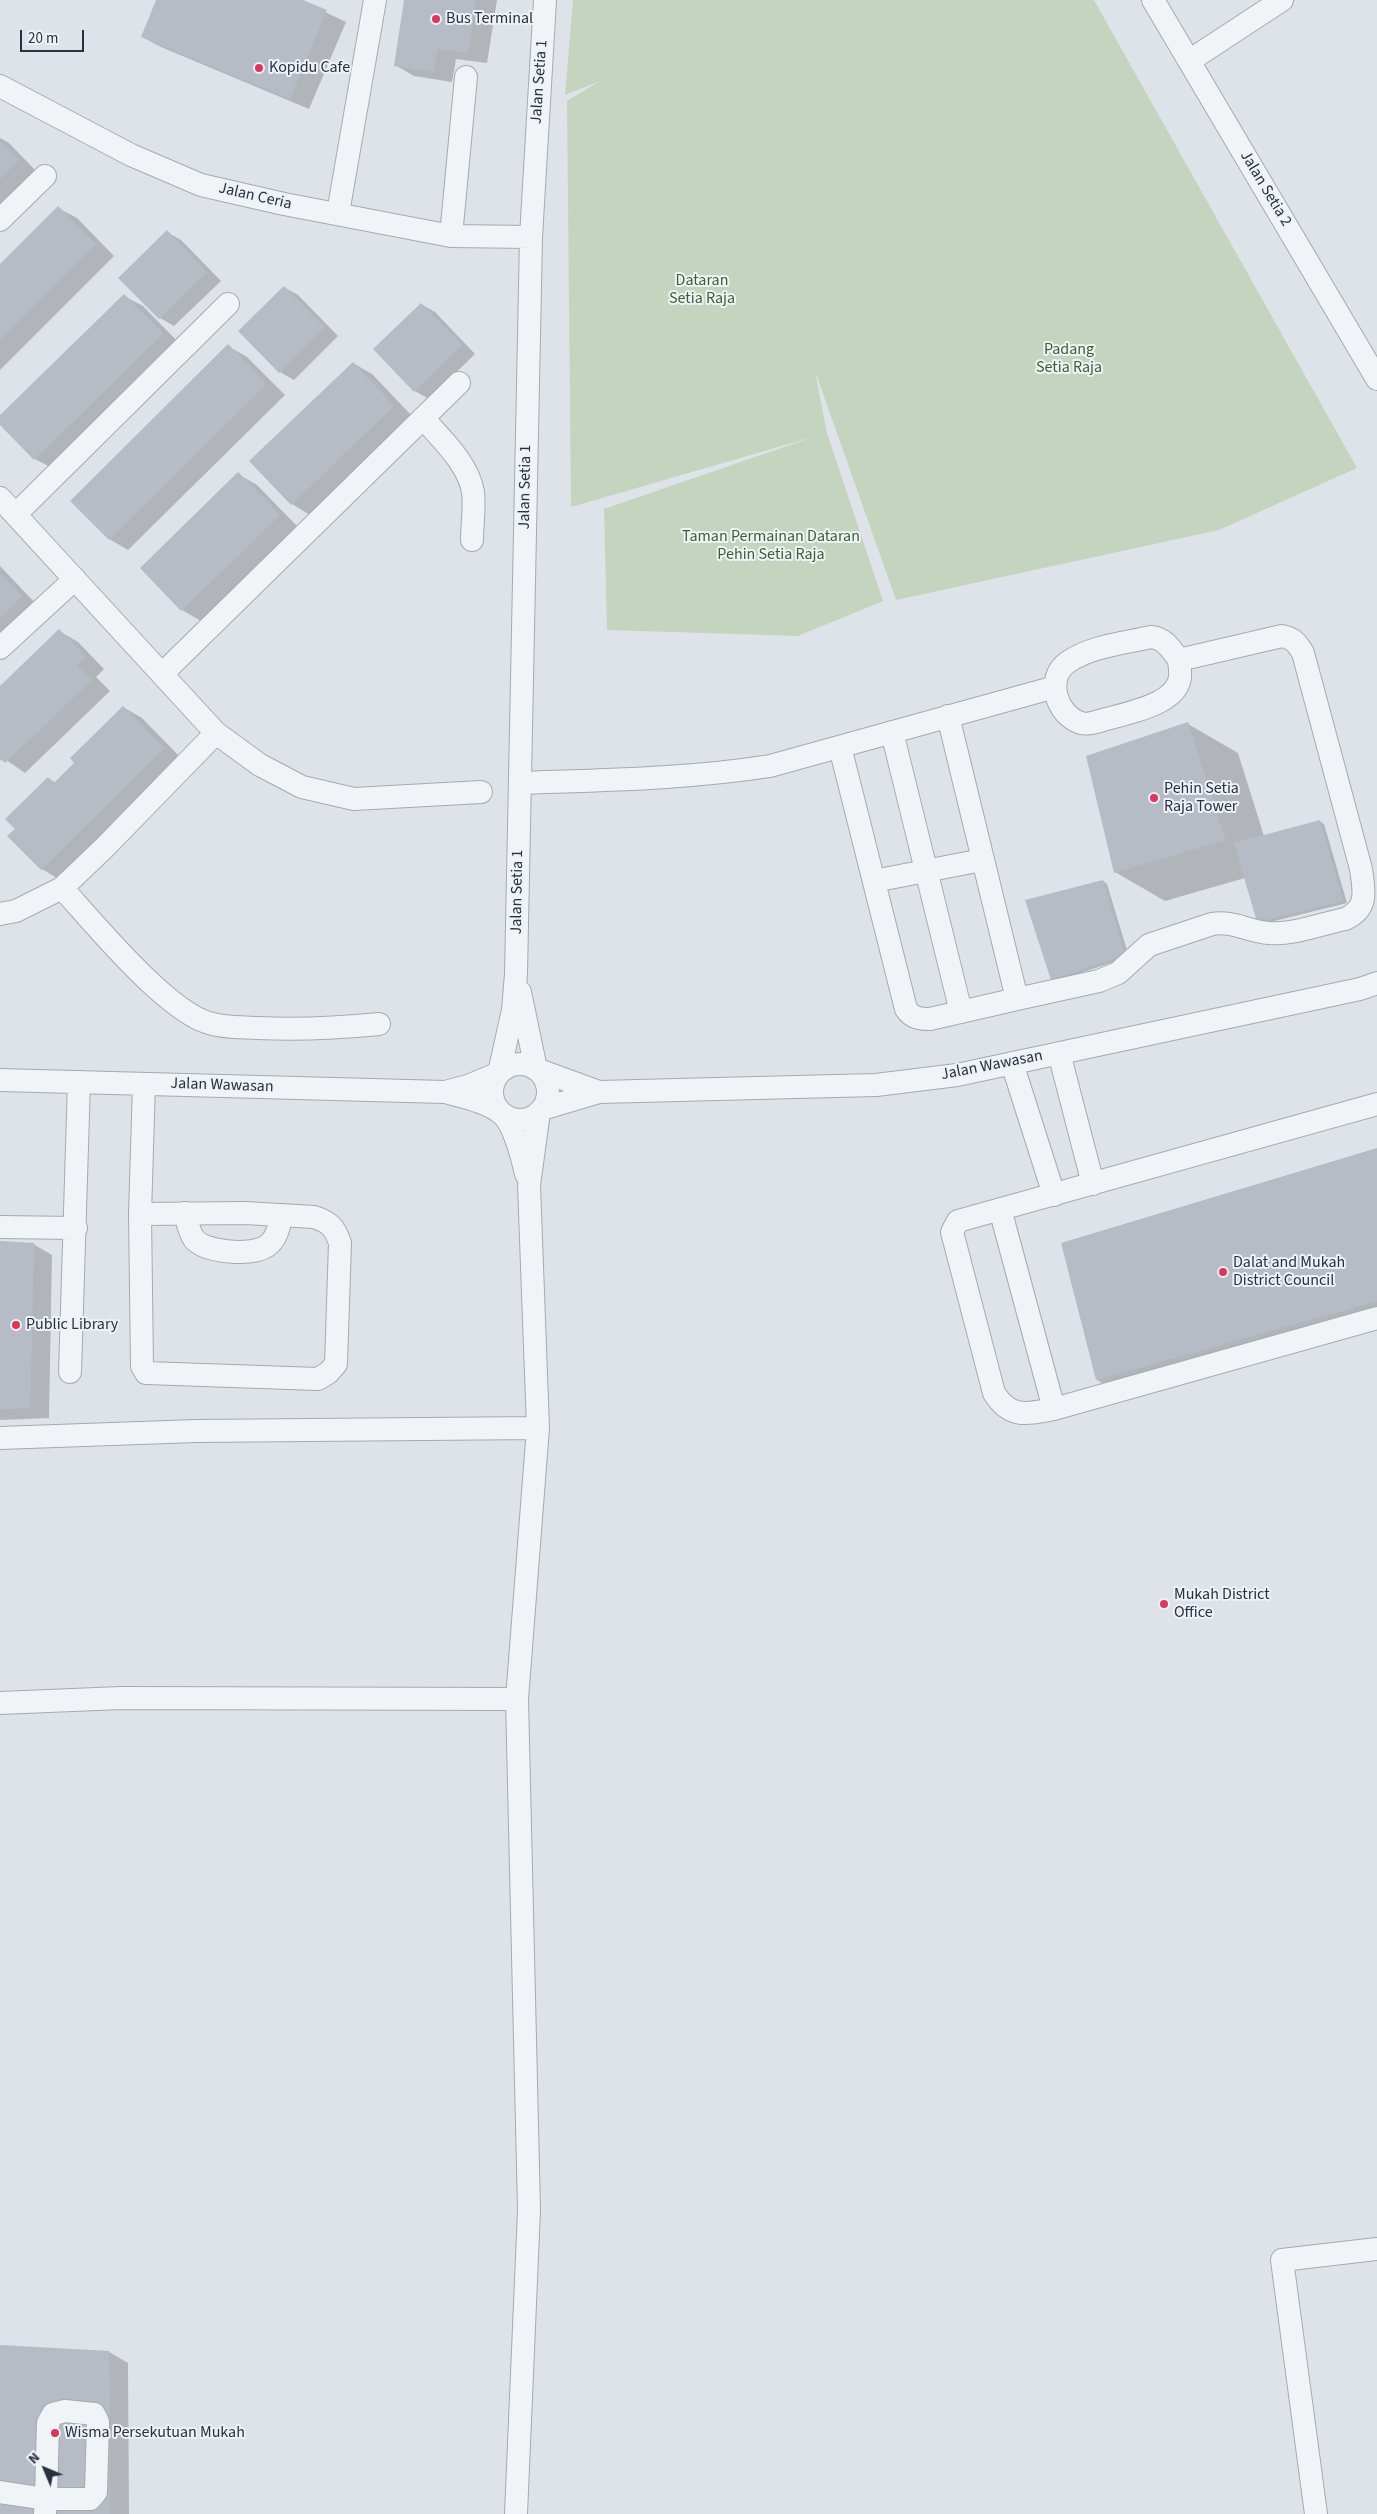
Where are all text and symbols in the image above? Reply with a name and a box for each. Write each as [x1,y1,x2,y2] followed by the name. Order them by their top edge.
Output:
[446,9,533,29] place label: Bus Terminal
[430,13,442,25] marker: Bus Terminal
[22,20,86,52] scale bar
[28,28,58,49] text: 20 m
[527,39,553,125] street label: Jalan Setia 1
[269,58,350,78] place label: Kopidu Cafe
[253,62,265,74] marker: Kopidu Cafe
[1235,148,1295,230] street label: Jalan Setia 2
[217,179,293,215] street label: Jalan Ceria
[669,271,735,309] park label: Dataran Setia Raja
[1036,340,1102,378] park label: Padang Setia Raja
[516,444,536,530] street label: Jalan Setia 1
[682,527,860,565] park label: Taman Permainan Dataran Pehin Setia Raja
[1164,779,1239,817] place label: Pehin Setia Raja Tower
[1148,792,1160,804] marker: Pehin Setia Raja Tower
[508,849,528,935] street label: Jalan Setia 1
[940,1047,1044,1085] street label: Jalan Wawasan
[170,1075,274,1097] street label: Jalan Wawasan
[1233,1253,1345,1291] place label: Dalat and Mukah District Council
[1217,1266,1229,1278] marker: Dalat and Mukah District Council
[26,1315,118,1335] place label: Public Library
[10,1319,22,1331] marker: Public Library
[1174,1585,1270,1623] place label: Mukah District Office
[1158,1598,1170,1610] marker: Mukah District Office
[65,2423,245,2443] place label: Wisma Persekutuan Mukah
[49,2427,61,2439] marker: Wisma Persekutuan Mukah
[20,2444,70,2494] north arrow
[24,2448,45,2469] text: N

